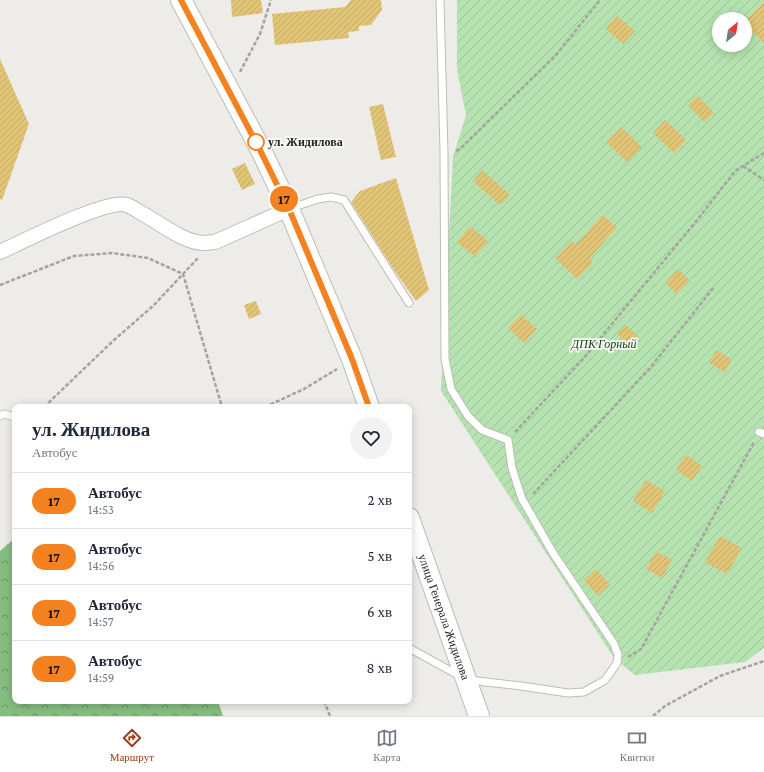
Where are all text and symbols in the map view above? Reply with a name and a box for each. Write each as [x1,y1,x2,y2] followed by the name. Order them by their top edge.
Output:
[712,12,752,52] north arrow
[712,12,752,52] map controls
[247,133,265,151] marker: ул. Жидилова
[268,135,343,149] place label: ул. Жидилова
[266,186,302,212] line badge: 17
[278,191,290,207] text: 17
[571,337,636,351] park label: ДПК Горный
[350,417,392,459] button: heart
[32,419,150,440] text: ул. Жидилова
[32,445,78,460] text: Автобус
[88,485,142,501] text: Автобус
[367,492,392,508] text: 2 хв
[48,493,60,509] text: 17
[88,502,114,517] text: 14:53
[88,541,142,557] text: Автобус
[368,548,392,564] text: 5 хв
[48,549,60,565] text: 17
[415,552,473,682] street label: улица Генерала Жидилова
[88,558,115,573] text: 14:56
[88,597,142,613] text: Автобус
[367,604,392,620] text: 6 хв
[48,605,60,621] text: 17
[88,614,114,629] text: 14:57
[88,653,142,669] text: Автобус
[367,660,392,676] text: 8 хв
[48,661,60,677] text: 17
[88,670,114,685] text: 14:59
[110,727,154,763] tab: Маршрут
[373,727,401,763] tab: Карта
[620,727,654,763] tab: Квитки

